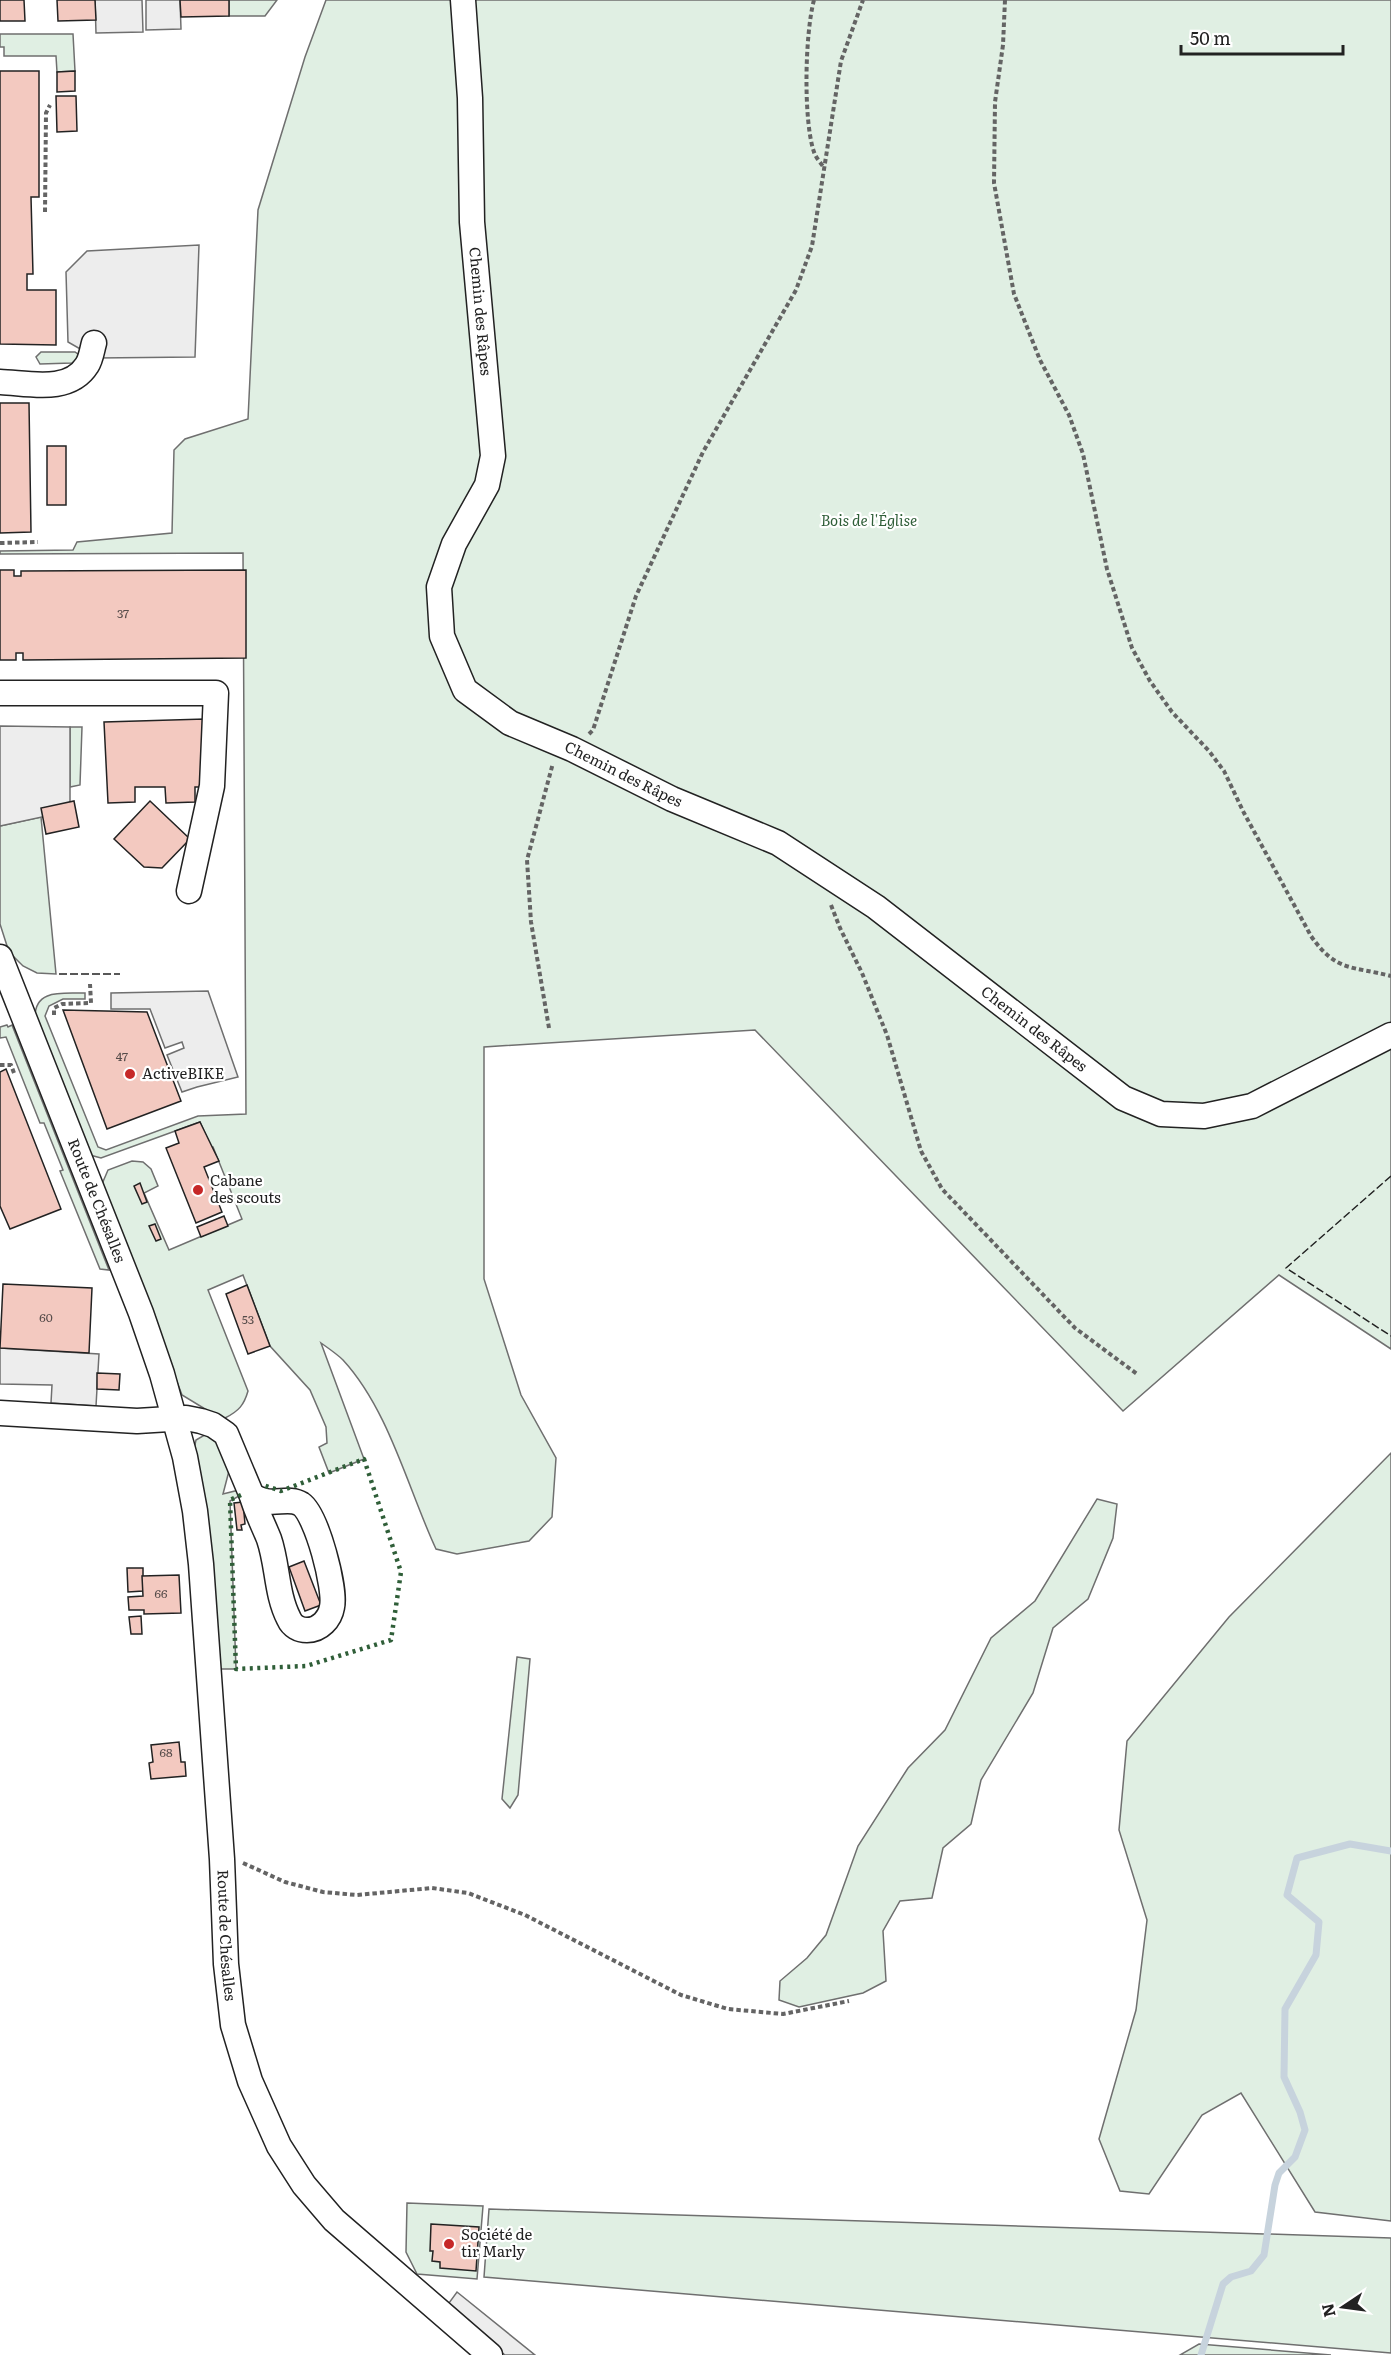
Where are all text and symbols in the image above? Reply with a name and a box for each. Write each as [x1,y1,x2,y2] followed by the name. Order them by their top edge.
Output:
[1181,18,1343,56] scale bar
[1190,24,1231,51] text: 50 m
[464,246,499,377] street label: Chemin des Râpes
[821,508,917,531] park label: Bois de l'Église
[117,604,129,622] house number: 37
[561,734,686,812] street label: Chemin des Râpes
[977,979,1093,1077] street label: Chemin des Râpes
[116,1047,128,1065] house number: 47
[142,1061,224,1084] place label: ActiveBIKE
[123,1067,137,1081] marker: ActiveBIKE
[63,1135,133,1266] street label: Route de Chésalles
[210,1168,281,1208] place label: Cabane des scouts
[191,1183,205,1197] marker: Cabane des scouts
[39,1308,53,1326] house number: 60
[242,1310,254,1328] house number: 53
[155,1584,168,1602] house number: 66
[159,1743,173,1761] house number: 68
[212,1869,243,2002] street label: Route de Chésalles
[461,2222,533,2262] place label: Société de tir Marly
[442,2237,456,2251] marker: Société de tir Marly
[1313,2277,1373,2337] north arrow
[1314,2301,1341,2320] text: N

